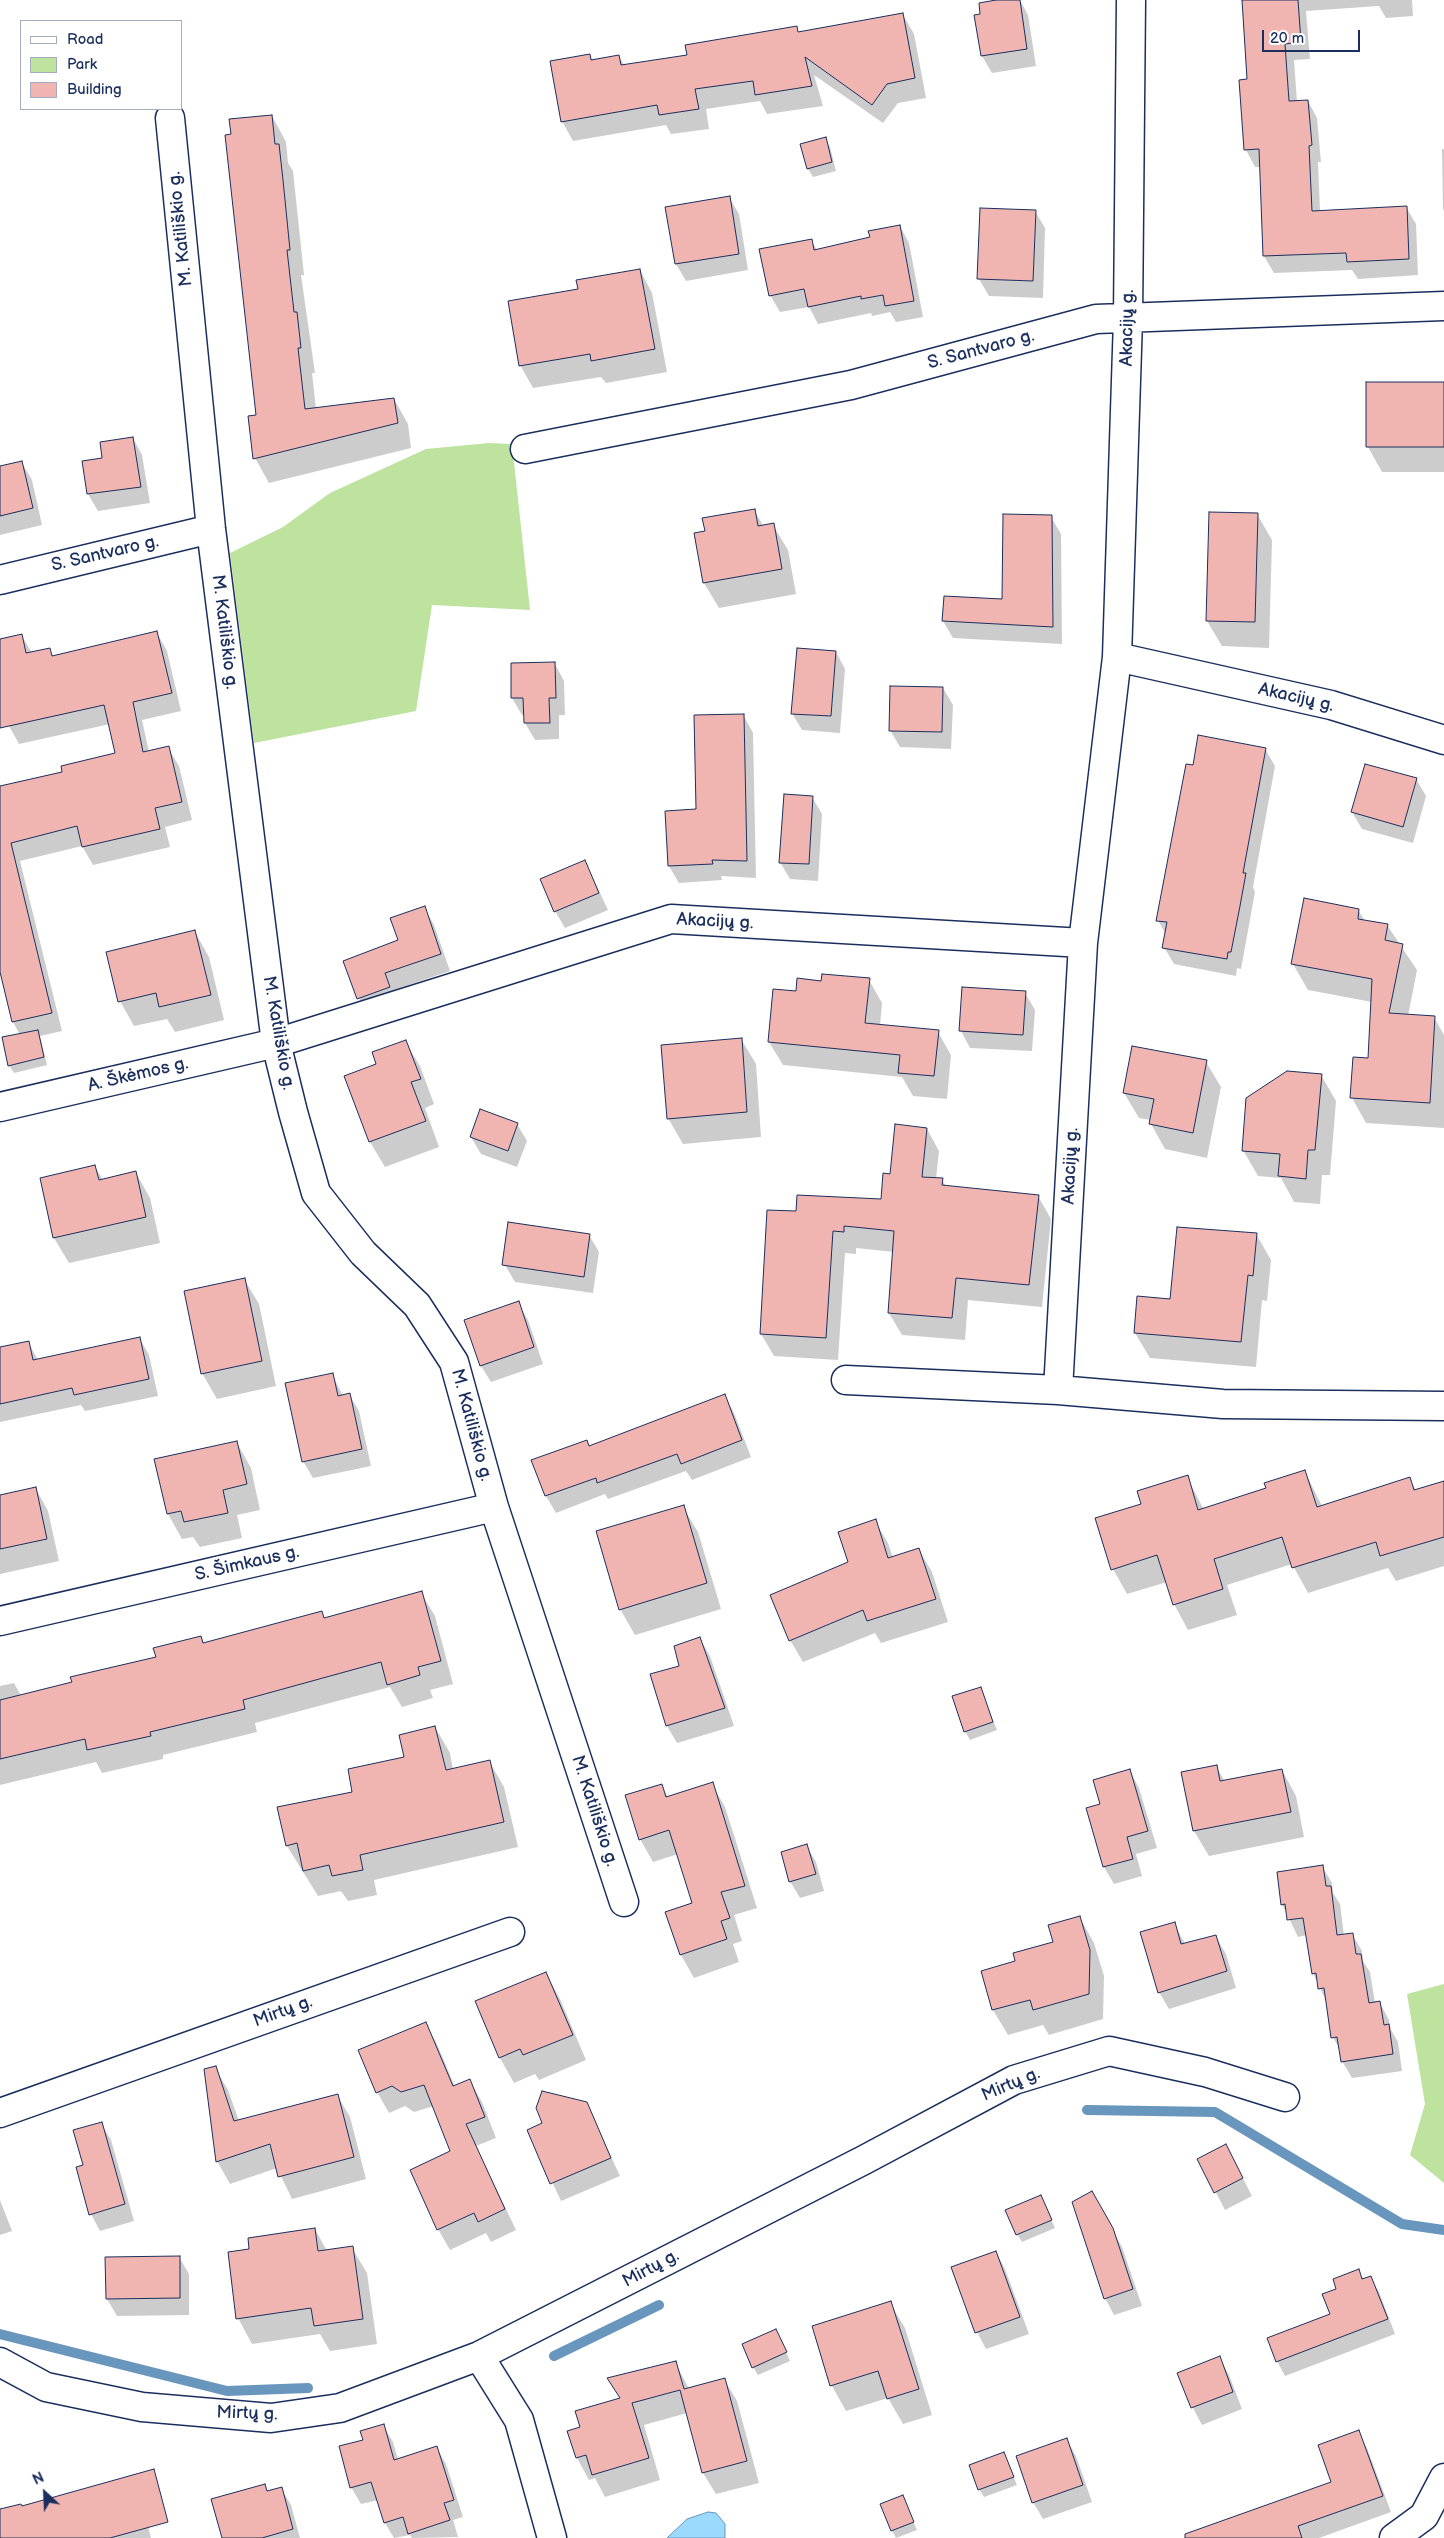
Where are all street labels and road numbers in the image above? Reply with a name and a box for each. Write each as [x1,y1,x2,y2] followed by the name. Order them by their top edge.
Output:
[164,170,198,288] street label: M. Katiliškio g.
[1117,289,1139,367] street label: Akacijų g.
[925,325,1037,375] street label: S. Santvaro g.
[49,531,161,577] street label: S. Santvaro g.
[206,573,242,691] street label: M. Katiliškio g.
[1256,679,1336,717] street label: Akacijų g.
[676,909,754,935] street label: Akacijų g.
[257,974,299,1092] street label: M. Katiliškio g.
[86,1053,190,1097] street label: A. Škėmos g.
[1058,1127,1084,1205] street label: Akacijų g.
[446,1366,496,1484] street label: M. Katiliškio g.
[193,1542,301,1586] street label: S. Šimkaus g.
[566,1753,622,1869] street label: M. Katiliškio g.
[251,1991,315,2033] street label: Mirtų g.
[979,2063,1043,2107] street label: Mirtų g.
[619,2245,683,2293] street label: Mirtų g.
[216,2402,278,2426] street label: Mirtų g.

